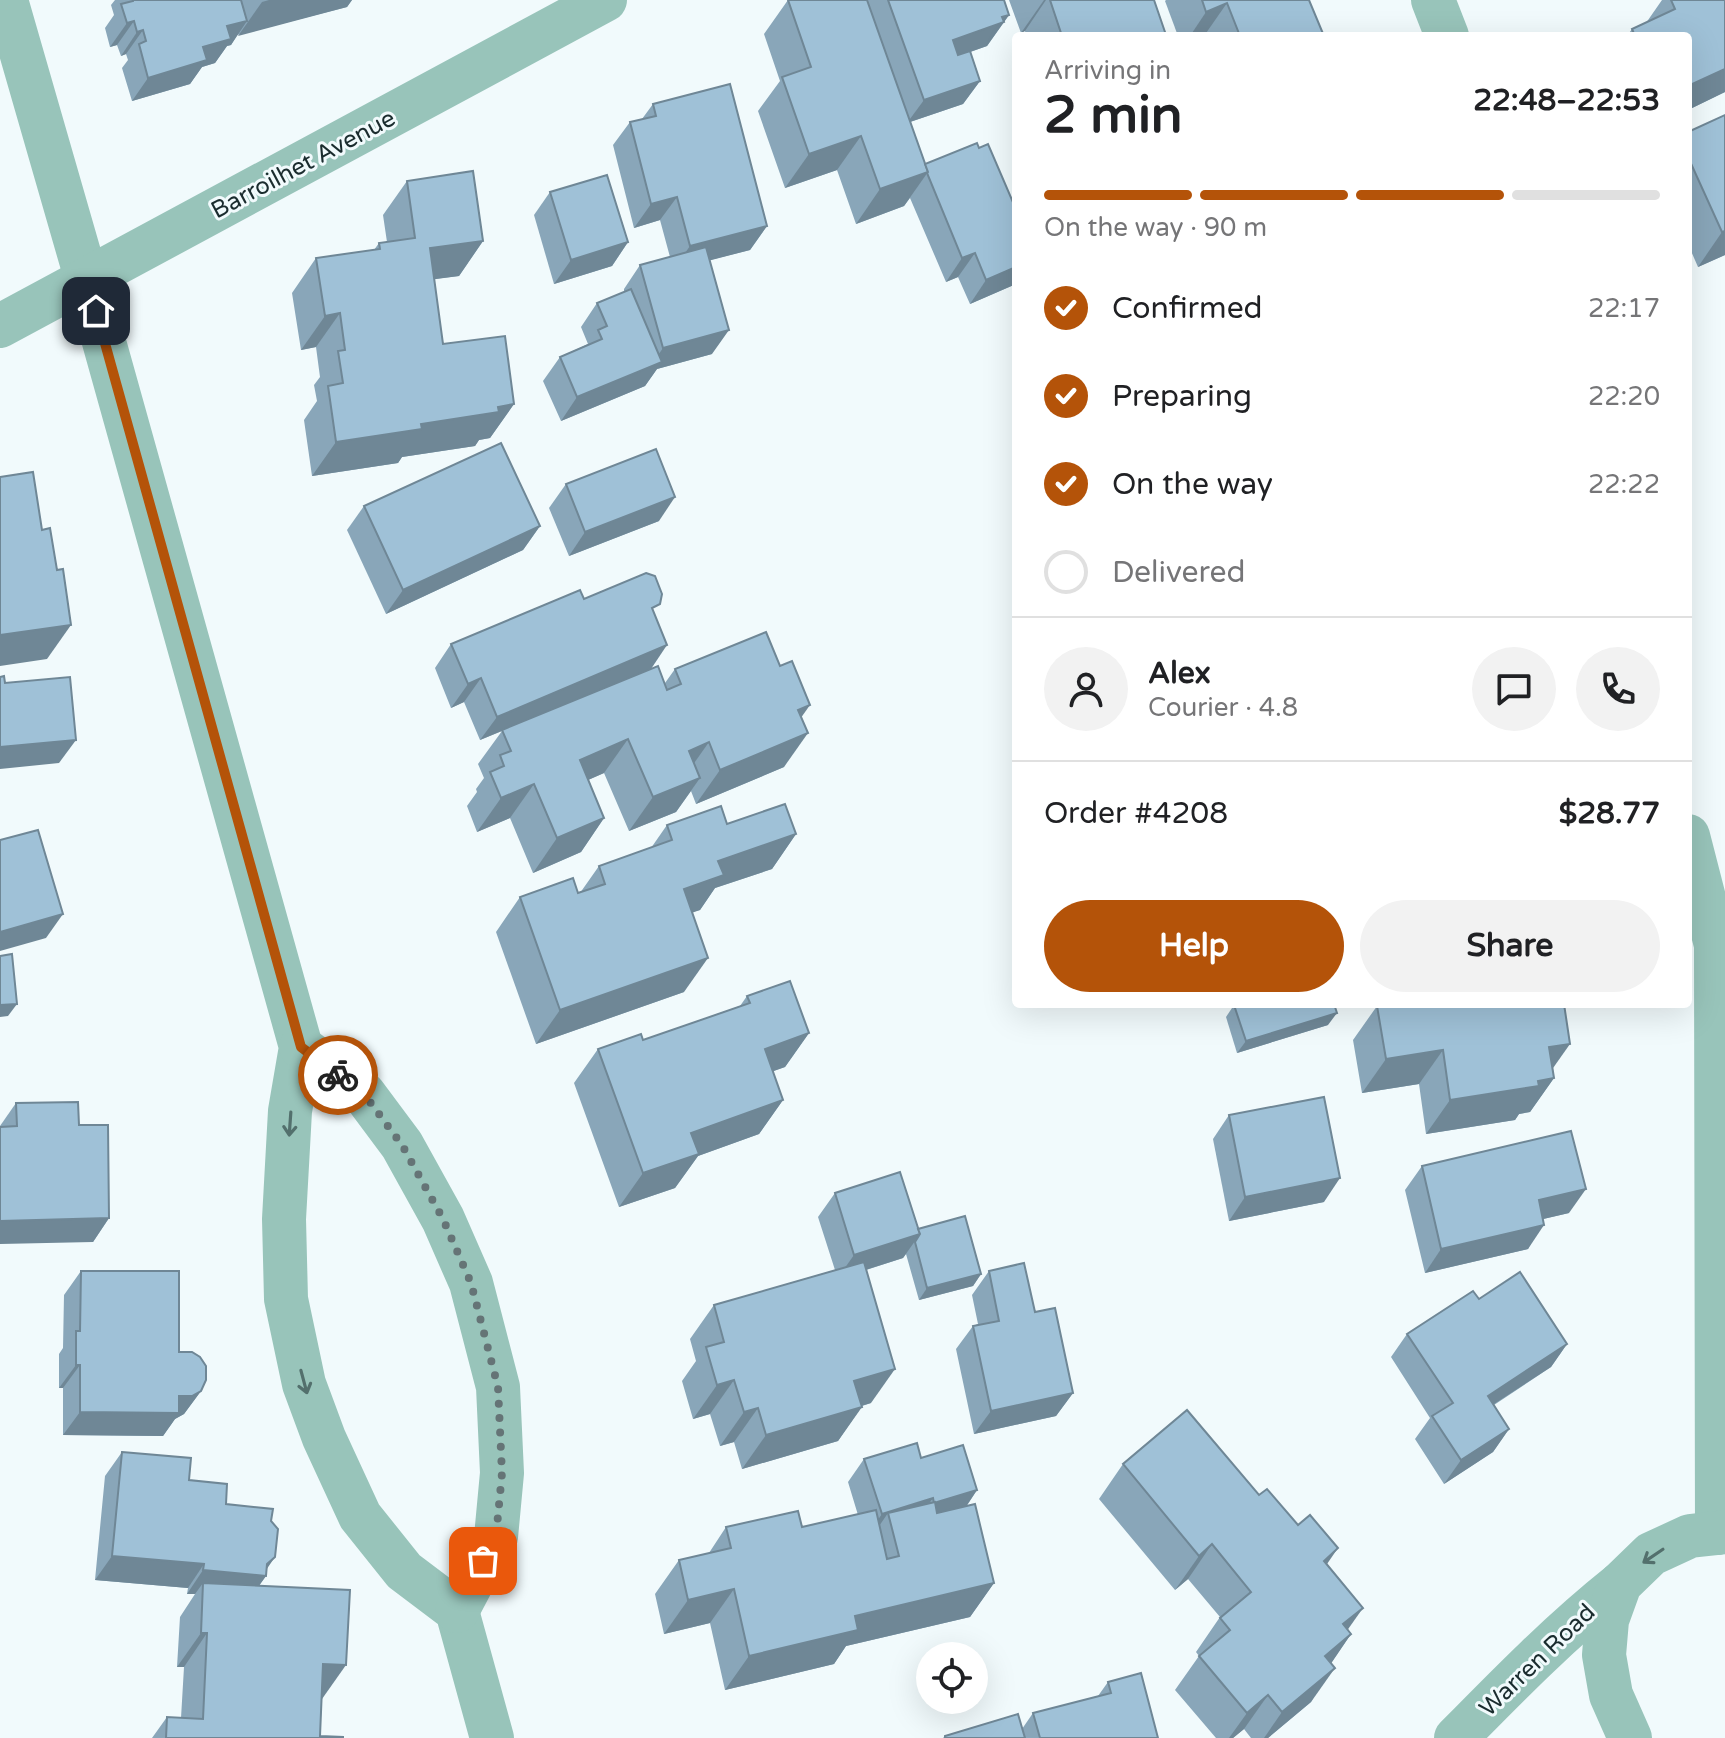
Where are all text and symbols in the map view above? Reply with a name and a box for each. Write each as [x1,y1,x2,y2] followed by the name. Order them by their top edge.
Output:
[1044,55,1171,86] text: Arriving in
[1473,82,1660,119] text: 22:48–22:53
[1044,84,1183,147] text: 2 min
[206,104,400,225] street label: Barroilhet Avenue
[1044,212,1267,243] text: On the way · 90 m
[62,277,130,345] pin
[1044,286,1088,330] icon: check
[74,289,118,333] icon: home
[1112,290,1263,327] text: Confirmed
[1588,293,1660,324] text: 22:17
[1044,374,1088,418] icon: check
[1112,378,1252,415] text: Preparing
[1588,381,1660,412] text: 22:20
[1044,462,1088,506] icon: check
[1112,466,1273,503] text: On the way
[1588,469,1660,500] text: 22:22
[1112,554,1246,591] text: Delivered
[1044,647,1128,731] button: person
[1472,647,1556,731] button: chat
[1576,647,1660,731] button: phone
[1148,655,1211,692] text: Alex
[1148,692,1298,723] text: Courier · 4.8
[1044,795,1228,832] text: Order #4208
[1559,795,1660,832] text: $28.77
[1044,900,1344,992] button: Help
[1360,900,1660,992] button: Share
[298,1035,378,1115] courier
[316,1053,360,1097] icon: bike
[282,1110,297,1137] one-way arrow
[297,1368,312,1394] one-way arrow
[449,1527,517,1595] pin
[461,1539,505,1583] icon: bag
[1642,1547,1664,1564] one-way arrow
[1473,1598,1601,1723] street label: Warren Road
[916,1642,988,1714] map controls
[916,1642,988,1714] button: locate

